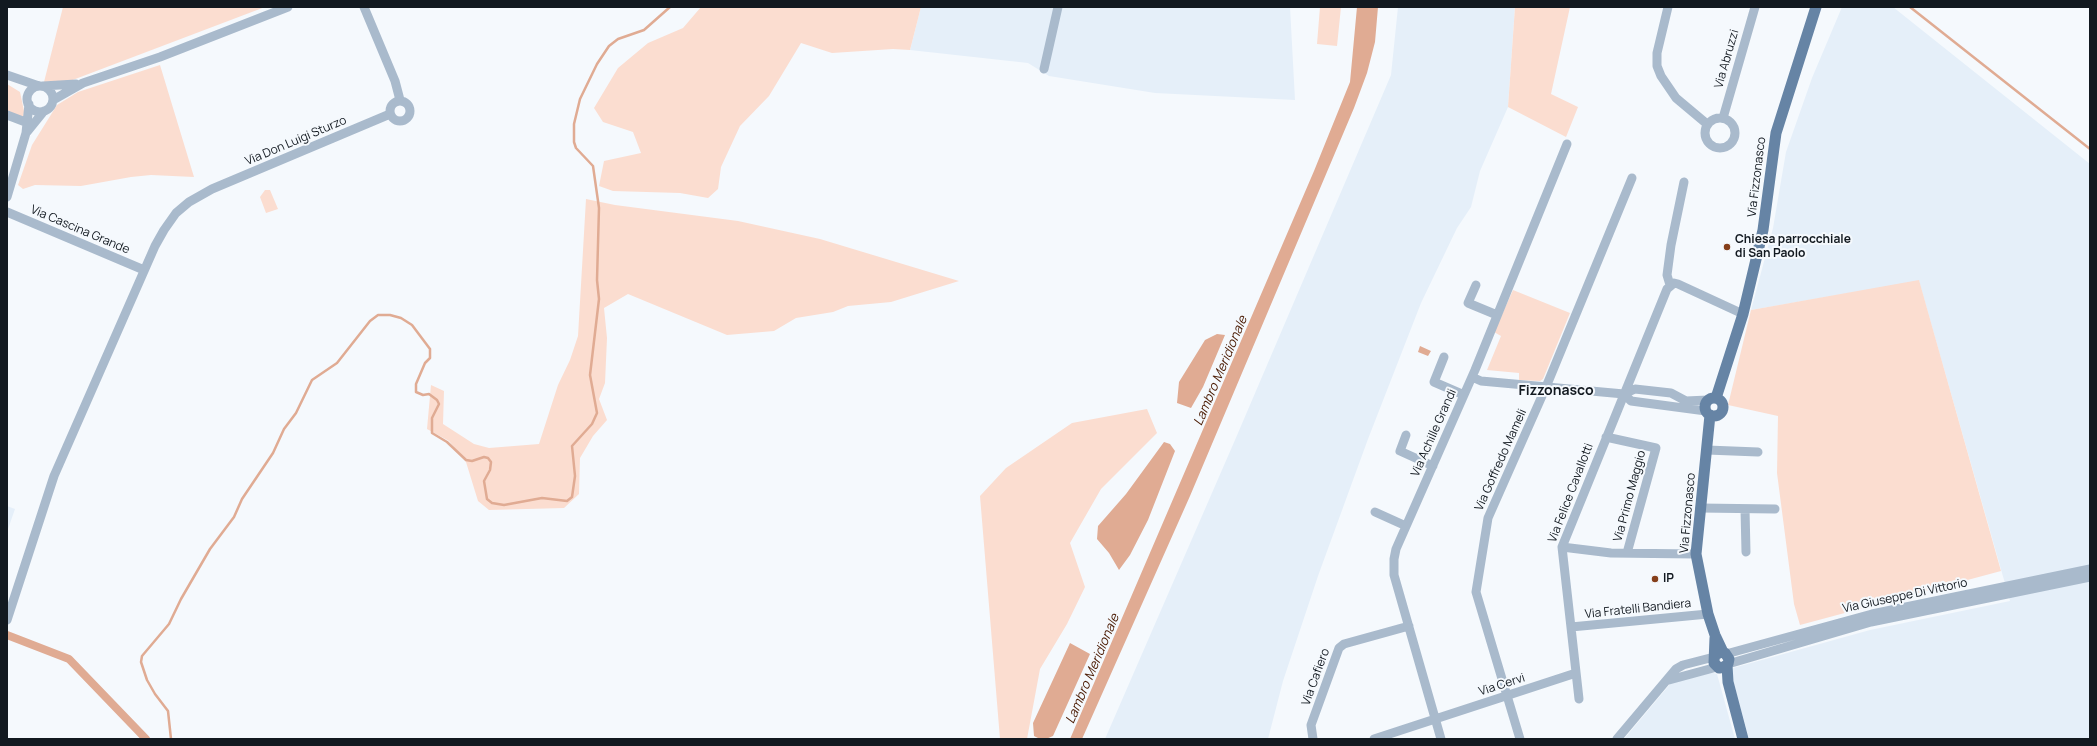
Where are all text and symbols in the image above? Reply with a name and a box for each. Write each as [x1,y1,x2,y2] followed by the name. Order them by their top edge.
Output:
[1712,28,1742,90] street label: Via Abruzzi
[243,113,349,169] street label: Via Don Luigi Sturzo
[1745,136,1769,218] street label: Via Fizzonasco
[28,203,132,257] street label: Via Cascina Grande
[1735,233,1851,261] place label: Chiesa parrocchiale di San Paolo
[1722,242,1732,252] marker: Chiesa parrocchiale di San Paolo
[1191,314,1251,428] water label: Lambro Meridionale
[1518,383,1594,399] district label: Fizzonasco
[1408,387,1460,479] street label: Via Achille Grandi
[1472,407,1530,513] street label: Via Goffredo Mameli
[1545,441,1597,545] street label: Via Felice Cavallotti
[1611,449,1649,543] street label: Via Primo Maggio
[1677,472,1699,554] street label: Via Fizzonasco
[1663,572,1674,586] place label: IP
[1650,574,1660,584] marker: IP
[1841,576,1969,616] street label: Via Giuseppe Di Vittorio
[1584,596,1692,622] street label: Via Fratelli Bandiera
[1063,612,1123,726] water label: Lambro Meridionale
[1299,646,1333,708] street label: Via Cafiero
[1477,671,1527,699] street label: Via Cervi

